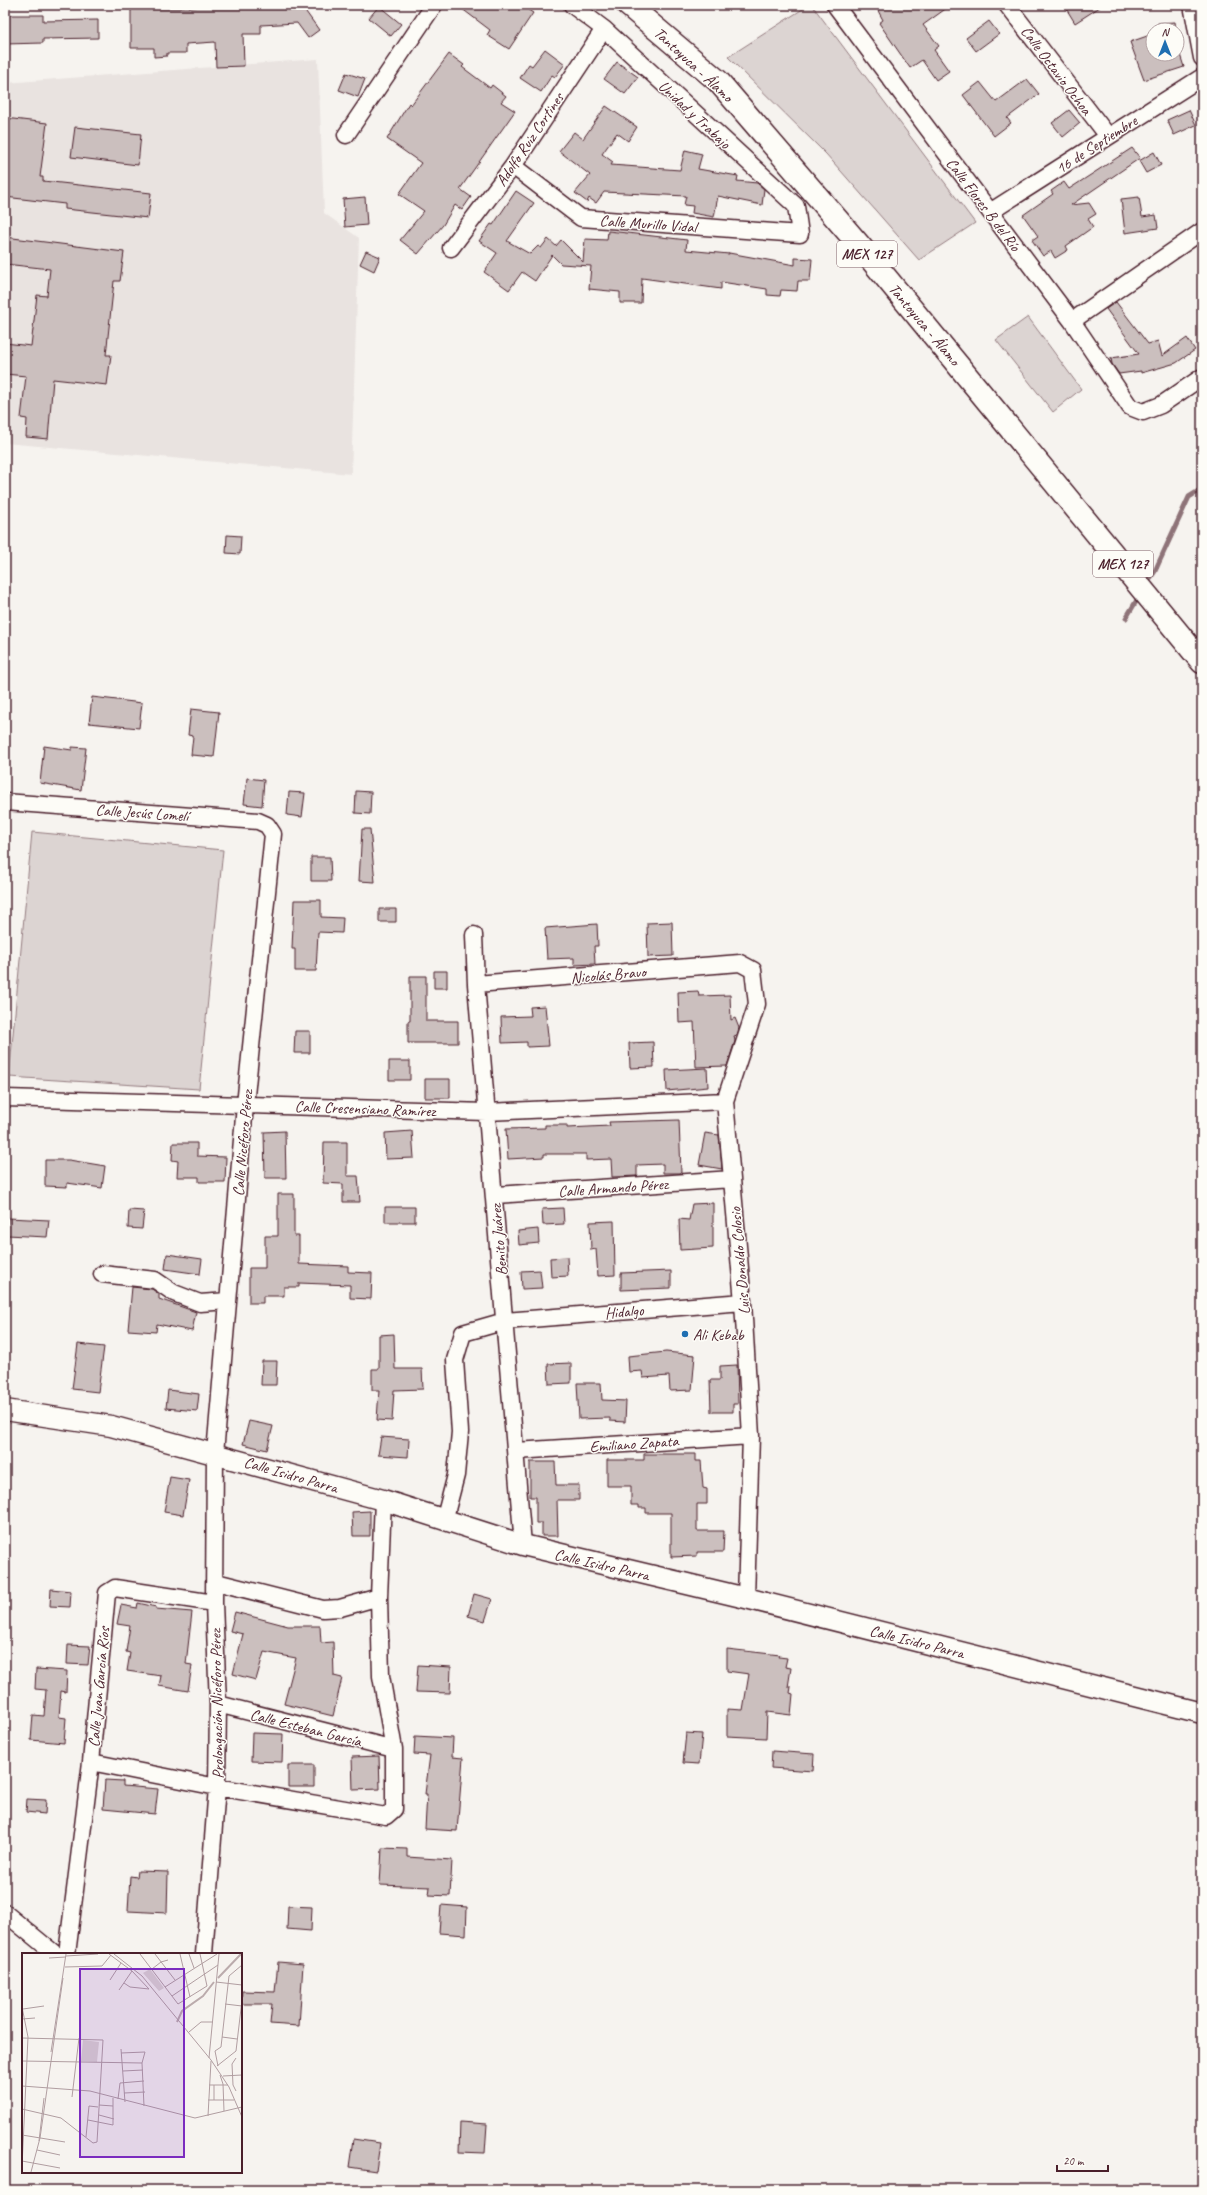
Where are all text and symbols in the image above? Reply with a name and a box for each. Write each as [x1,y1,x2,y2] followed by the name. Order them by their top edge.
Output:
[1016,22,1097,120] street label: Calle Octavio Ochoa
[1145,22,1185,62] north arrow
[649,23,739,108] street label: Tantoyuca - Álamo
[1162,25,1171,39] text: N
[654,76,736,154] street label: Unidad y Trabajo
[491,88,569,190] street label: Adolfo Ruiz Cortines
[1052,110,1143,179] street label: 16 de Septiembre
[942,154,1026,256] street label: Calle Flores B del Río
[599,211,700,238] street label: Calle Murillo Vidal
[837,241,897,267] road number: MEX 127
[884,279,966,372] street label: Tantoyuca - Álamo
[1093,551,1153,577] road number: MEX 127
[95,800,192,826] street label: Calle Jesús Lomelí
[570,962,649,988] street label: Nicolás Bravo
[228,1087,258,1197] street label: Calle Nicéforo Pérez
[294,1097,438,1122] street label: Calle Cresensiano Ramírez
[558,1174,671,1202] street label: Calle Armando Pérez
[486,1201,512,1277] street label: Benito Juárez
[725,1205,755,1315] street label: Luis Donaldo Colosio
[604,1300,646,1324] street label: Hidalgo
[693,1325,745,1345] place label: Ali Kebab
[680,1329,690,1339] marker: Ali Kebab
[589,1431,680,1457] street label: Emiliano Zapata
[242,1452,341,1498] street label: Calle Isidro Parra
[552,1544,652,1586] street label: Calle Isidro Parra
[867,1621,967,1664] street label: Calle Isidro Parra
[84,1625,114,1748] street label: Calle Juan García Ríos
[206,1627,228,1779] street label: Prolongación Nicéforo Pérez
[248,1704,364,1752] street label: Calle Esteban García
[22,1953,242,2173] inset map
[1057,2147,1108,2173] scale bar
[1063,2153,1085,2169] text: 20 m

